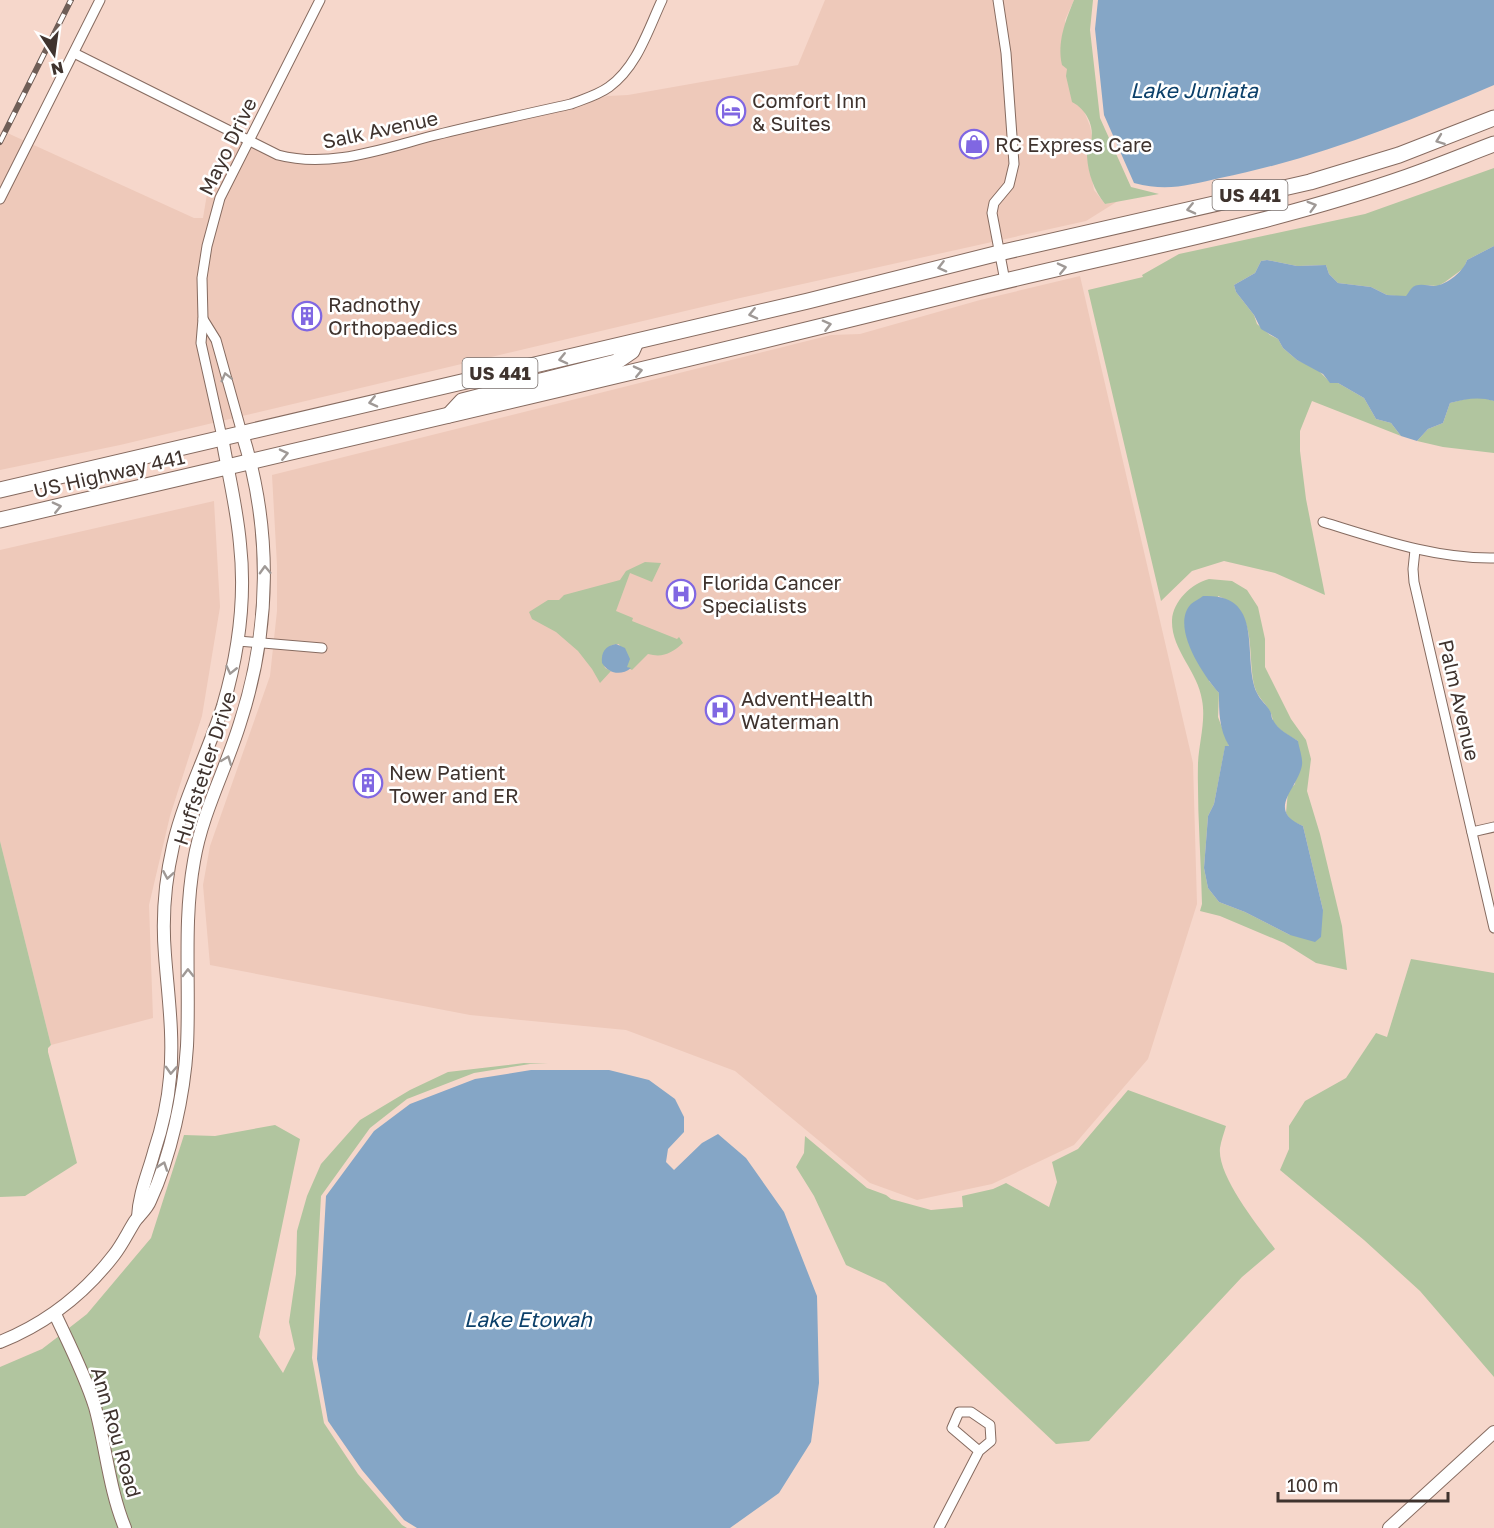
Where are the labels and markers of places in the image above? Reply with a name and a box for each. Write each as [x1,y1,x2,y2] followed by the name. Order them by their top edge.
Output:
[752,88,866,135] place label: Comfort Inn & Suites
[715,95,747,127] hotel icon: Comfort Inn & Suites
[958,128,990,160] shop icon: RC Express Care
[995,132,1152,156] place label: RC Express Care
[328,292,458,339] place label: Radnothy Orthopaedics
[291,300,323,332] building icon: Radnothy Orthopaedics
[702,570,842,617] place label: Florida Cancer Specialists
[665,578,697,610] hospital icon: Florida Cancer Specialists
[741,686,873,733] place label: AdventHealth Waterman
[704,694,736,726] hospital icon: AdventHealth Waterman
[389,760,519,807] place label: New Patient Tower and ER
[352,767,384,799] building icon: New Patient Tower and ER

